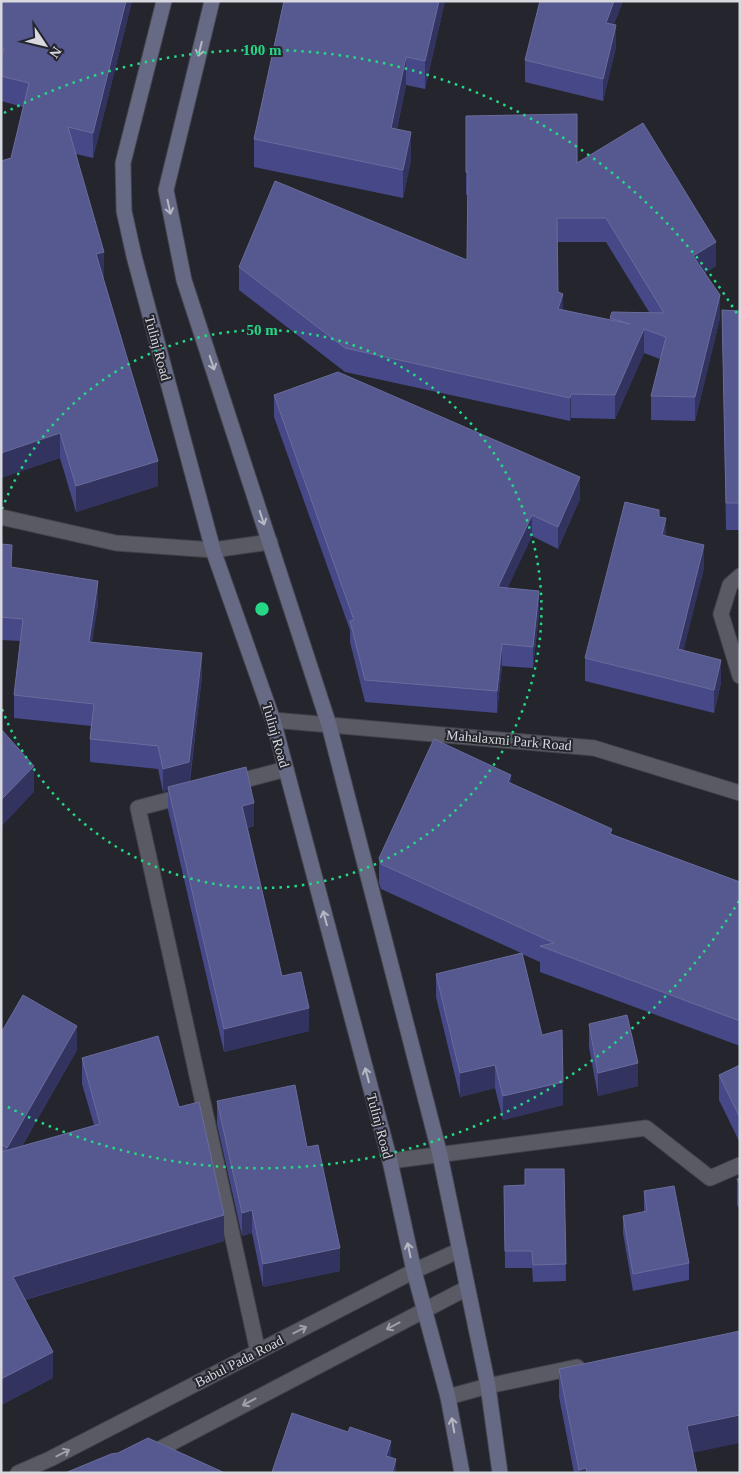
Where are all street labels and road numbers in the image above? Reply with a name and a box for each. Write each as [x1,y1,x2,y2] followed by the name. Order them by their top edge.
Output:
[142,314,173,382] street label: Tulinj Road
[259,701,292,769] street label: Tulinj Road
[446,728,572,753] street label: Mahalaxmi Park Road
[364,1092,395,1160] street label: Tulinj Road
[193,1333,286,1390] street label: Babul Pada Road

